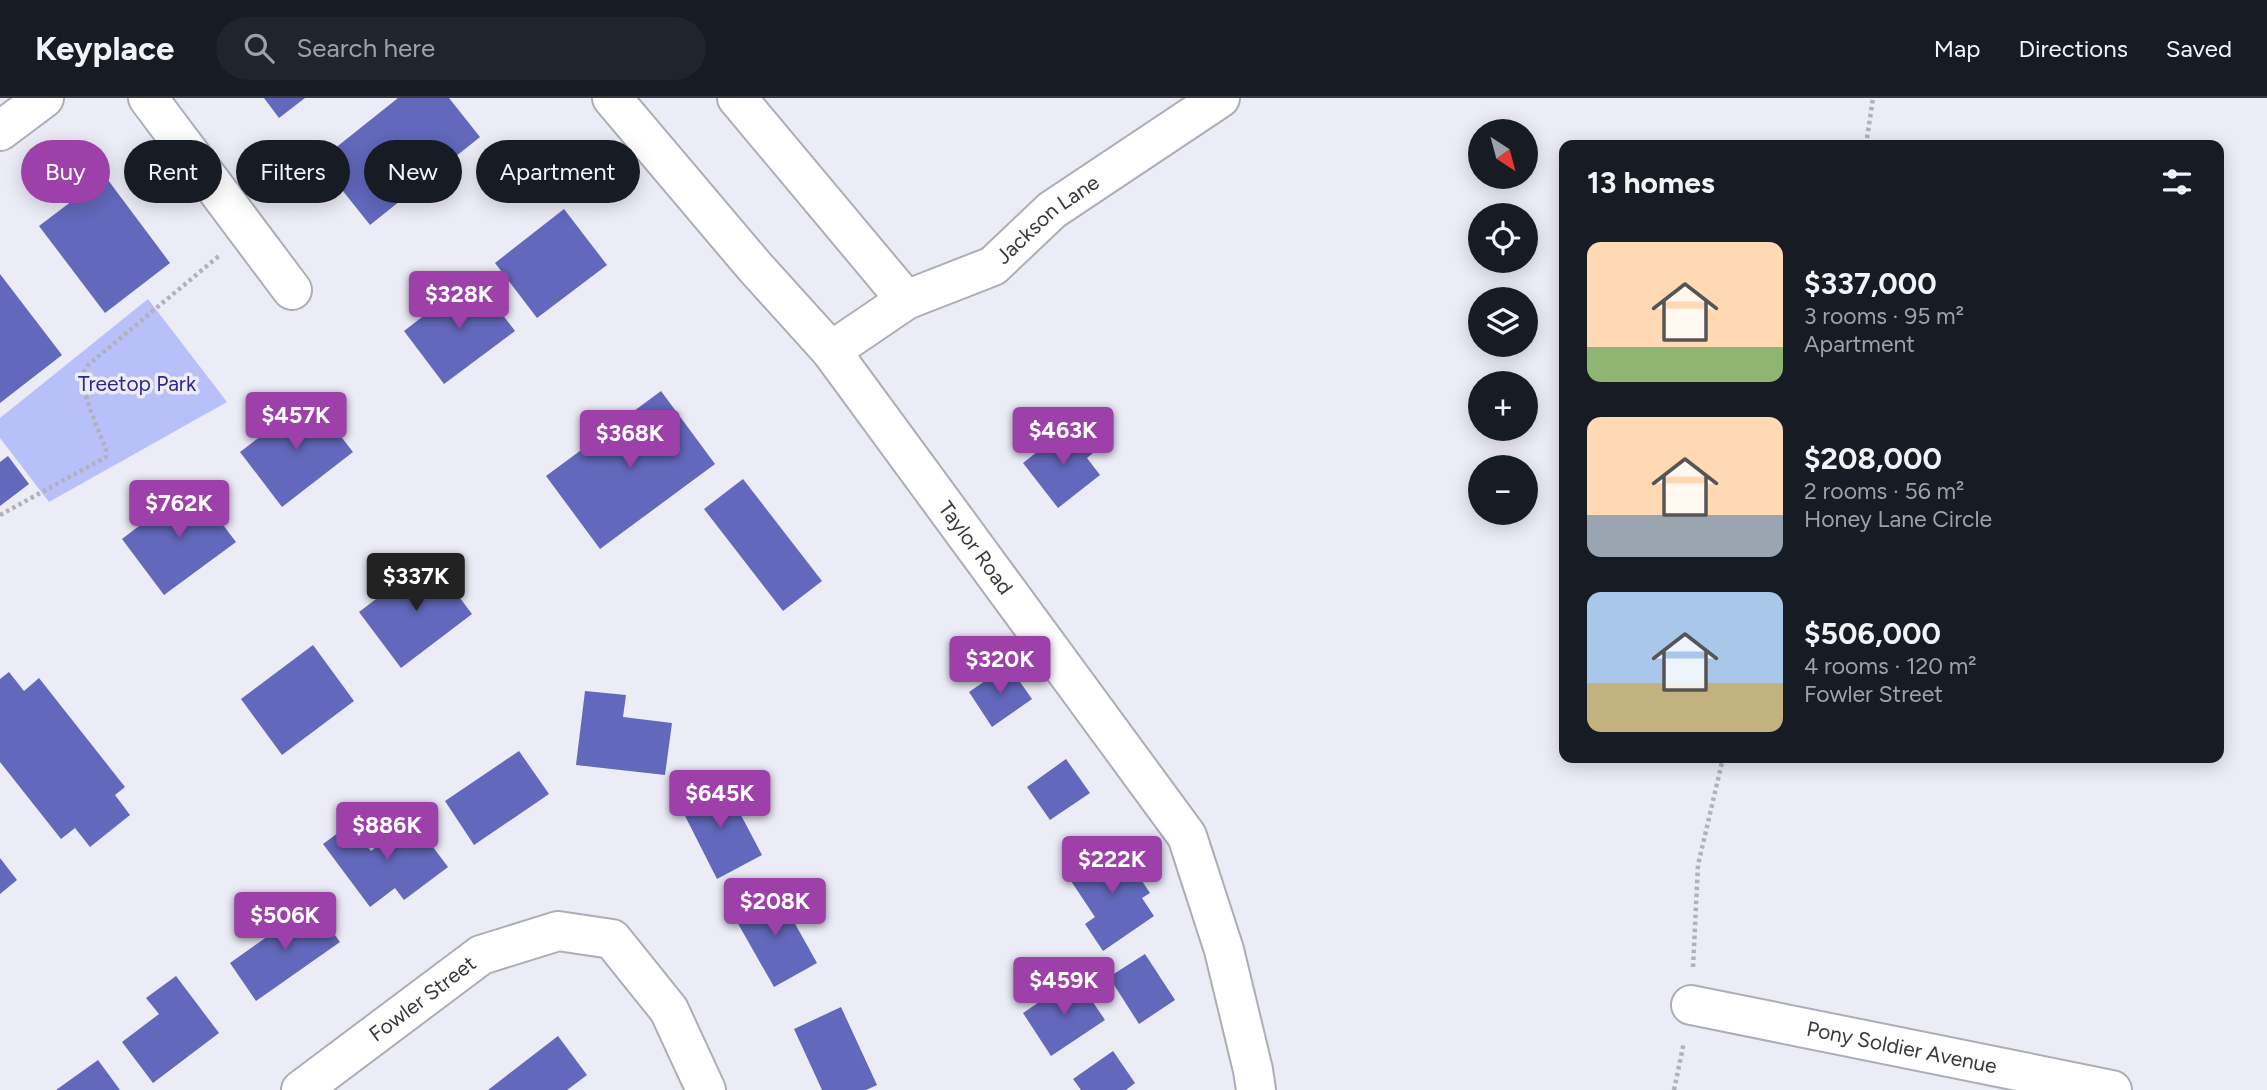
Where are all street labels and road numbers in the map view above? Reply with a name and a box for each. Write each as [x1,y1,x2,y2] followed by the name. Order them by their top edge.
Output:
[990,169,1104,269] street label: Jackson Lane
[934,496,1018,599] street label: Taylor Road
[364,950,481,1046] street label: Fowler Street
[1804,1016,1999,1078] street label: Pony Soldier Avenue

